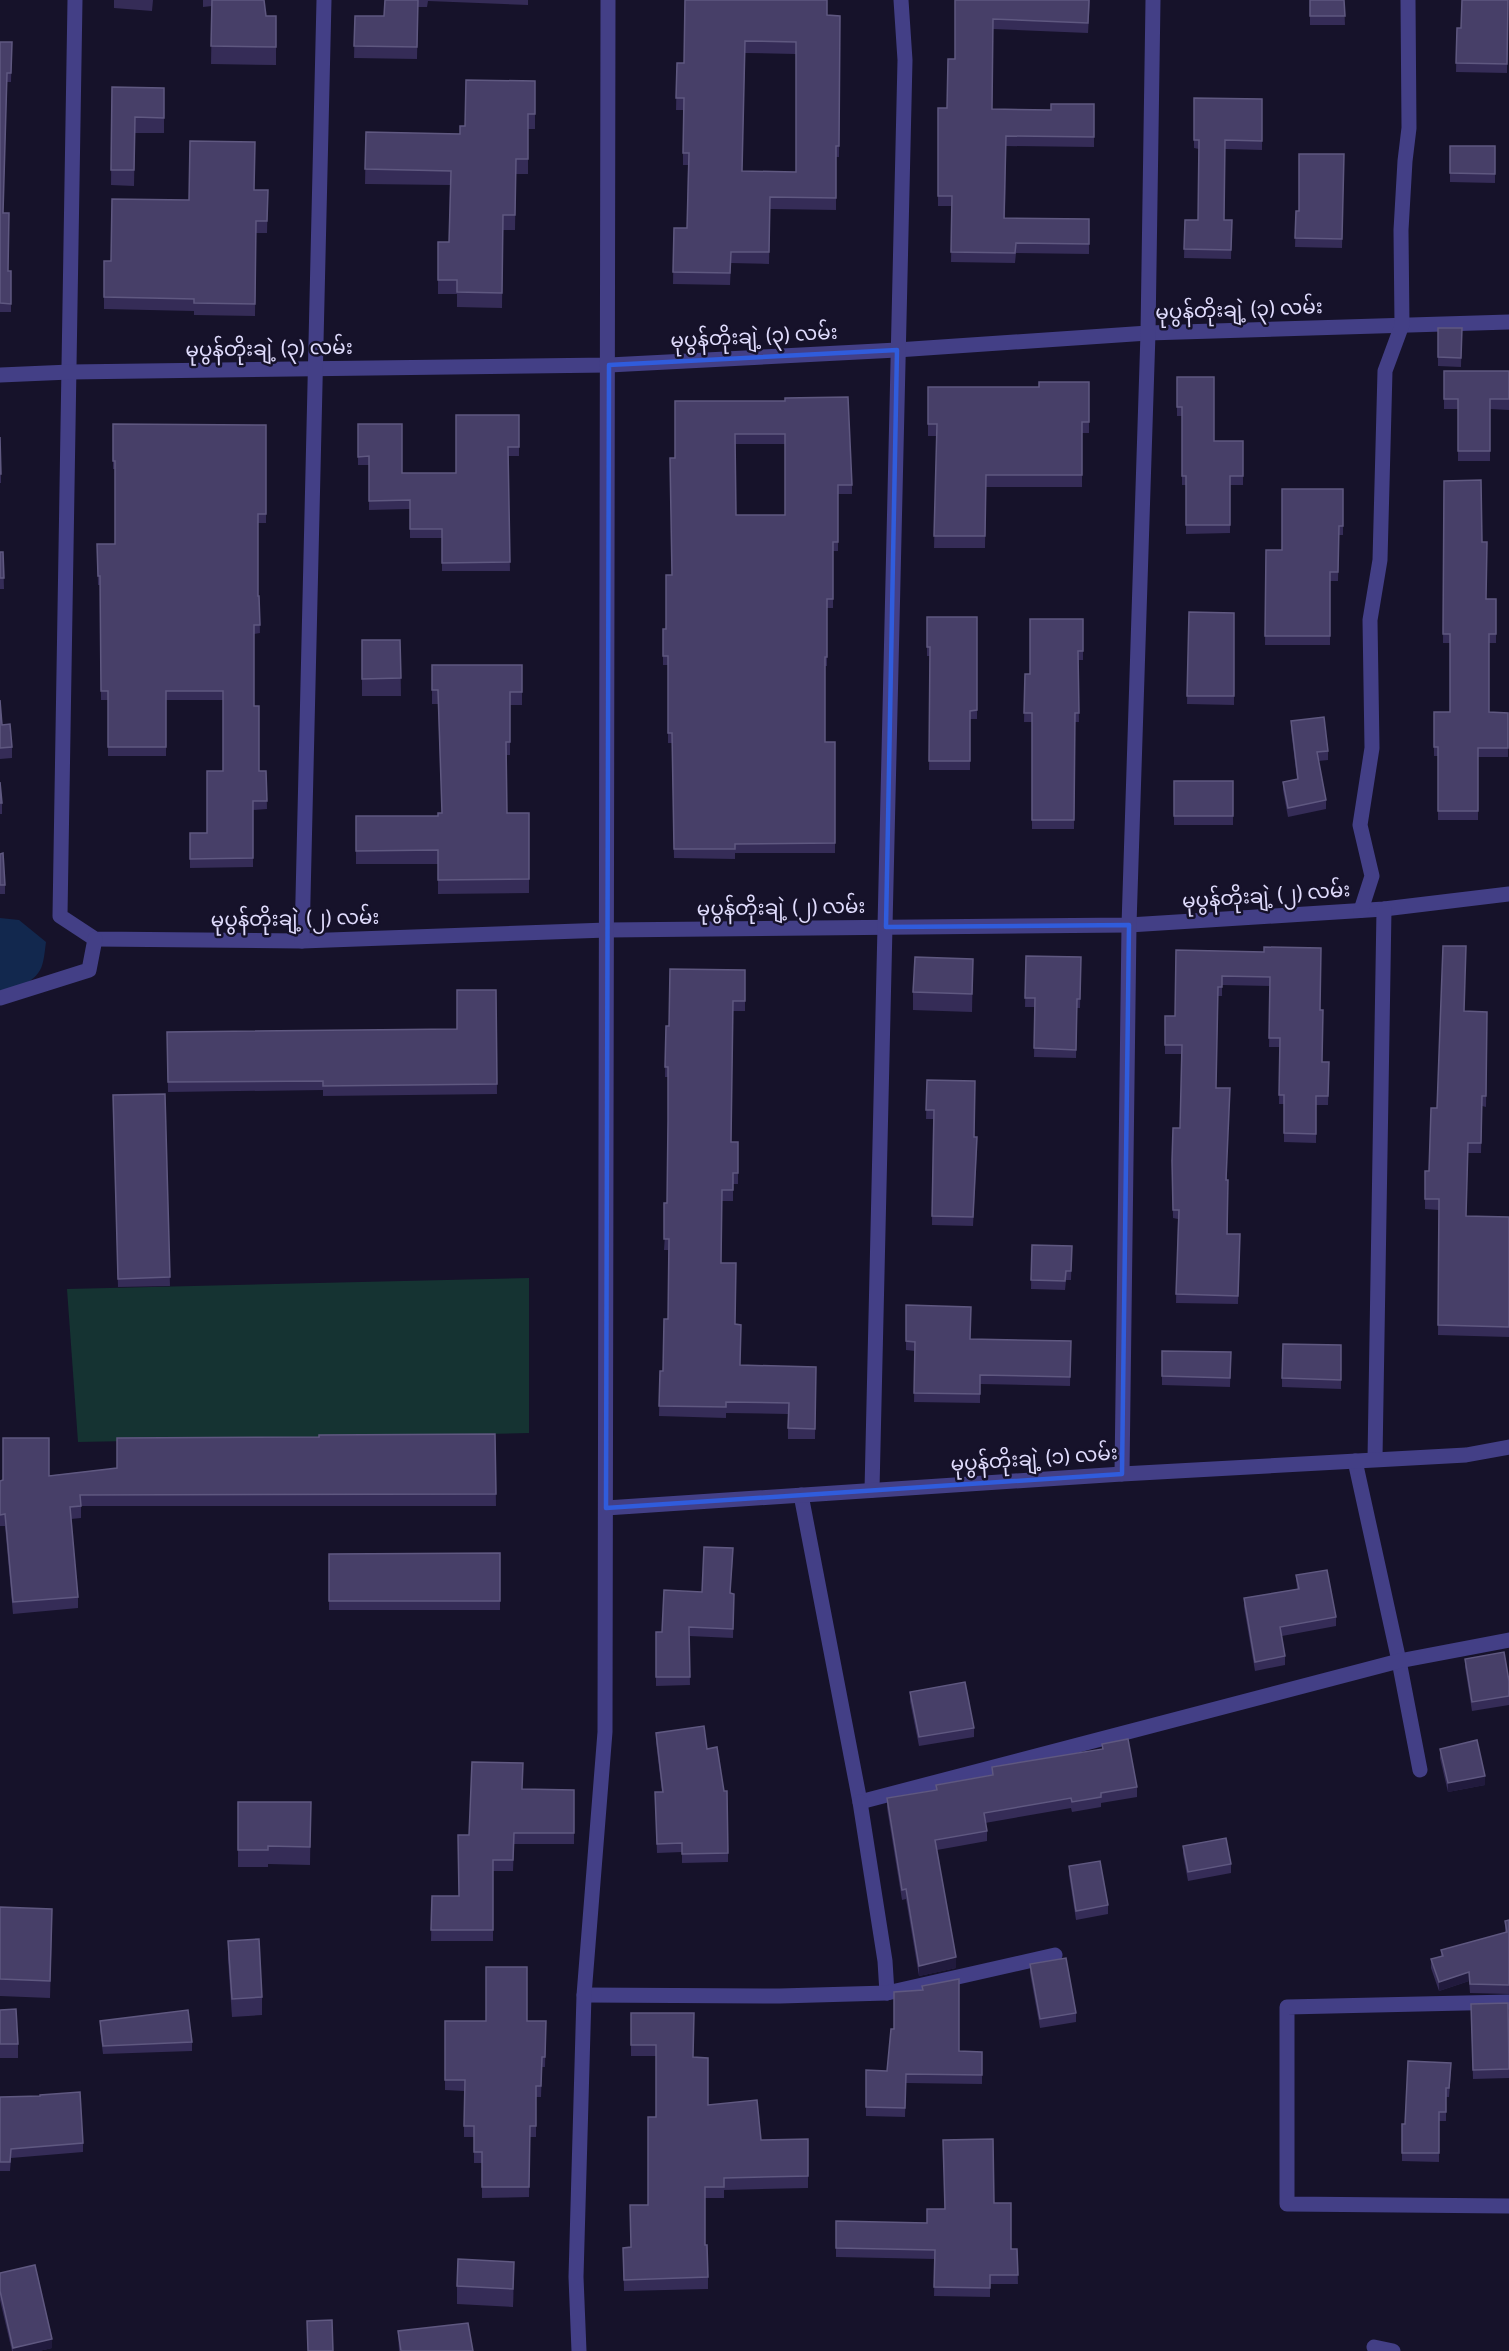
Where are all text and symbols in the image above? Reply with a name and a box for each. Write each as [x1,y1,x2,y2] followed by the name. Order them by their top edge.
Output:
[1155,292,1323,329] street label: မုပွန်တိုးချဲ့ (၃) လမ်း
[670,318,838,357] street label: မုပွန်တိုးချဲ့ (၃) လမ်း
[185,333,353,366] street label: မုပွန်တိုးချဲ့ (၃) လမ်း
[1181,875,1351,918] street label: မုပွန်တိုးချဲ့ (၂) လမ်း
[697,892,866,925] street label: မုပွန်တိုးချဲ့ (၂) လမ်း
[211,903,380,936] street label: မုပွန်တိုးချဲ့ (၂) လမ်း
[949,1438,1119,1481] street label: မုပွန်တိုးချဲ့ (၁) လမ်း

